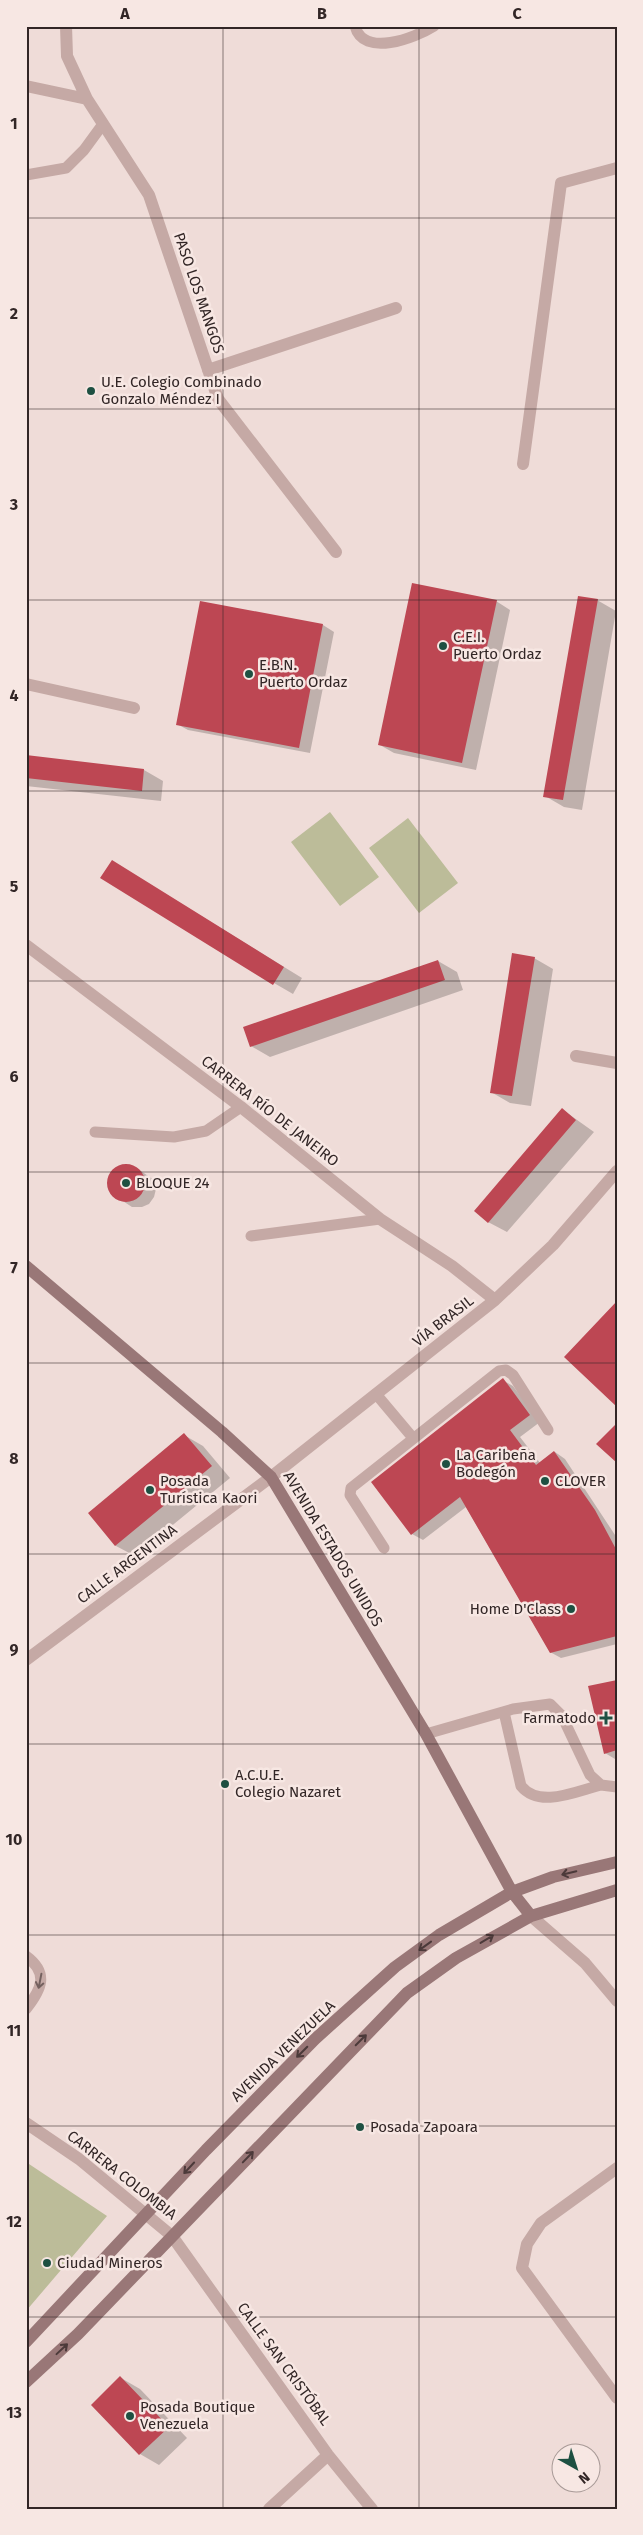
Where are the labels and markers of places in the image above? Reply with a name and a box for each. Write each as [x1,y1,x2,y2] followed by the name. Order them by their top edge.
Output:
[101,373,262,408] place label: U.E. Colegio Combinado Gonzalo Méndez I
[85,385,97,397] marker: U.E. Colegio Combinado Gonzalo Méndez I
[453,628,542,663] place label: C.E.I. Puerto Ordaz
[437,640,449,652] marker: C.E.I. Puerto Ordaz
[259,656,348,691] place label: E.B.N. Puerto Ordaz
[243,668,255,680] marker: E.B.N. Puerto Ordaz
[136,1174,210,1192] place label: BLOQUE 24
[120,1177,132,1189] marker: BLOQUE 24
[456,1446,536,1481] place label: La Caribeña Bodegón
[440,1458,452,1470] marker: La Caribeña Bodegón
[160,1472,257,1507] place label: Posada Turística Kaori
[555,1472,606,1490] place label: CLOVER
[539,1475,551,1487] marker: CLOVER
[144,1484,156,1496] marker: Posada Turística Kaori
[470,1600,561,1618] place label: Home D'Class
[565,1603,577,1615] marker: Home D'Class
[523,1709,596,1727] place label: Farmatodo
[600,1712,612,1724] marker: Farmatodo
[235,1766,342,1801] place label: A.C.U.E. Colegio Nazaret
[219,1778,231,1790] marker: A.C.U.E. Colegio Nazaret
[370,2118,478,2136] place label: Posada Zapoara
[354,2121,366,2133] marker: Posada Zapoara
[57,2254,162,2272] place label: Ciudad Mineros
[41,2257,53,2269] marker: Ciudad Mineros
[140,2398,255,2433] place label: Posada Boutique Venezuela
[124,2410,136,2422] marker: Posada Boutique Venezuela

